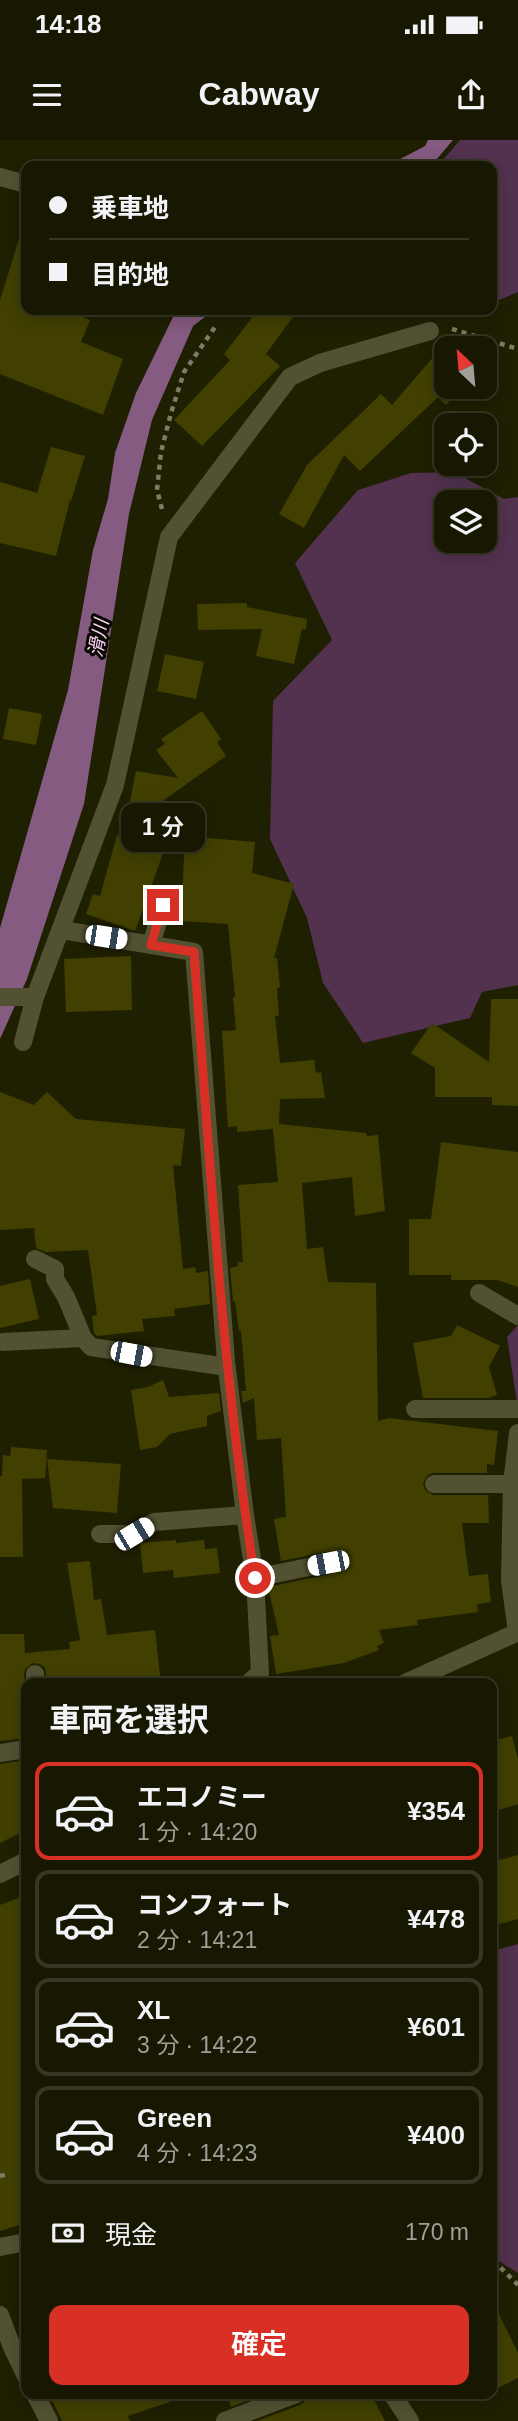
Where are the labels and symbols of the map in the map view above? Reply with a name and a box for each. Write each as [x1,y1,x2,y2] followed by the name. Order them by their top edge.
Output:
[434,336,497,399] north arrow
[85,616,112,659] water label: 滑川
[121,804,205,852] callout: 1 分
[147,889,179,921] route end
[84,923,129,951] car
[109,1340,154,1368] car
[111,1514,158,1554] car
[306,1549,351,1577] car
[239,1562,271,1594] route start

